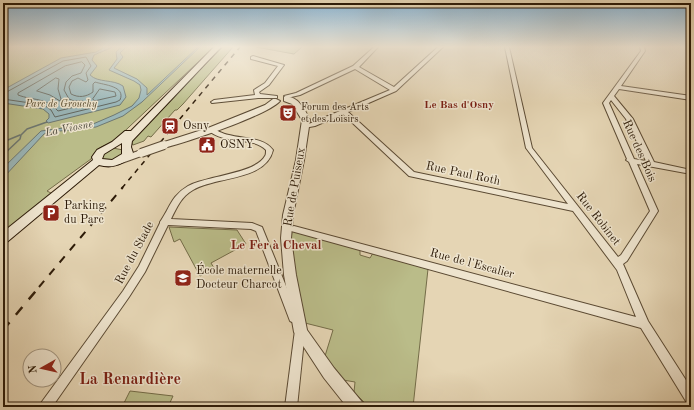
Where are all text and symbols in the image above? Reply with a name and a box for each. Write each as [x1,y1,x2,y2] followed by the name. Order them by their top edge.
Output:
[24,99,98,110] park label: Parc de Grouchy
[424,100,494,111] district label: Le Bas d'Osny
[301,102,369,124] place label: Forum des Arts et des Loisirs
[278,103,298,123] theatre icon: Forum des Arts et des Loisirs
[160,116,180,136] station icon: Osny
[620,118,658,184] street label: Rue des Bois
[43,119,94,139] water label: La Viosne
[183,120,210,132] place label: Osny
[197,135,217,155] public building icon: OSNY
[220,139,254,151] place label: OSNY
[282,146,308,228] street label: Rue de Puiseux
[425,160,502,188] street label: Rue Paul Roth
[574,190,622,248] street label: Rue Robinet
[64,200,105,226] place label: Parking du Parc
[41,203,61,223] parking icon: Parking du Parc
[113,219,157,286] street label: Rue du Stade
[230,239,322,252] district label: Le Fer à Cheval
[429,247,516,281] street label: Rue de l'Escalier
[196,262,282,291] place label: École maternelle Docteur Charcot
[173,268,193,288] school or university icon: École maternelle Docteur Charcot
[22,348,62,388] north arrow
[27,364,40,374] text: N
[79,372,181,388] district label: La Renardière

